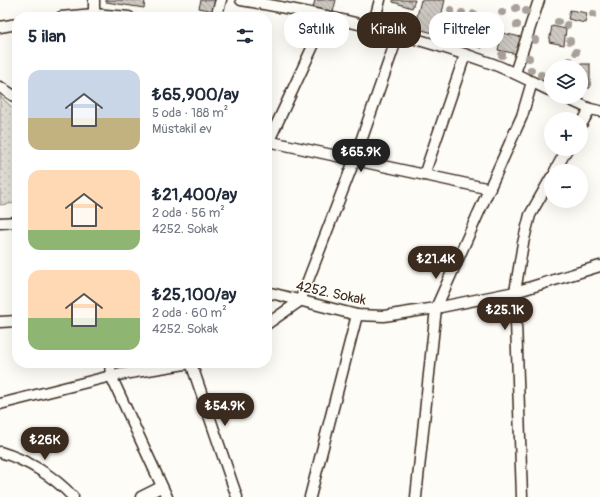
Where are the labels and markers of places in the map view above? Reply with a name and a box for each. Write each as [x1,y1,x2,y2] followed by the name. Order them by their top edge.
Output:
[328,139,394,173] pin: ₺65.9K
[403,246,469,280] pin: ₺21.4K
[472,297,538,331] pin: ₺25.1K
[192,393,258,427] pin: ₺54.9K
[21,427,69,461] pin: ₺26K

